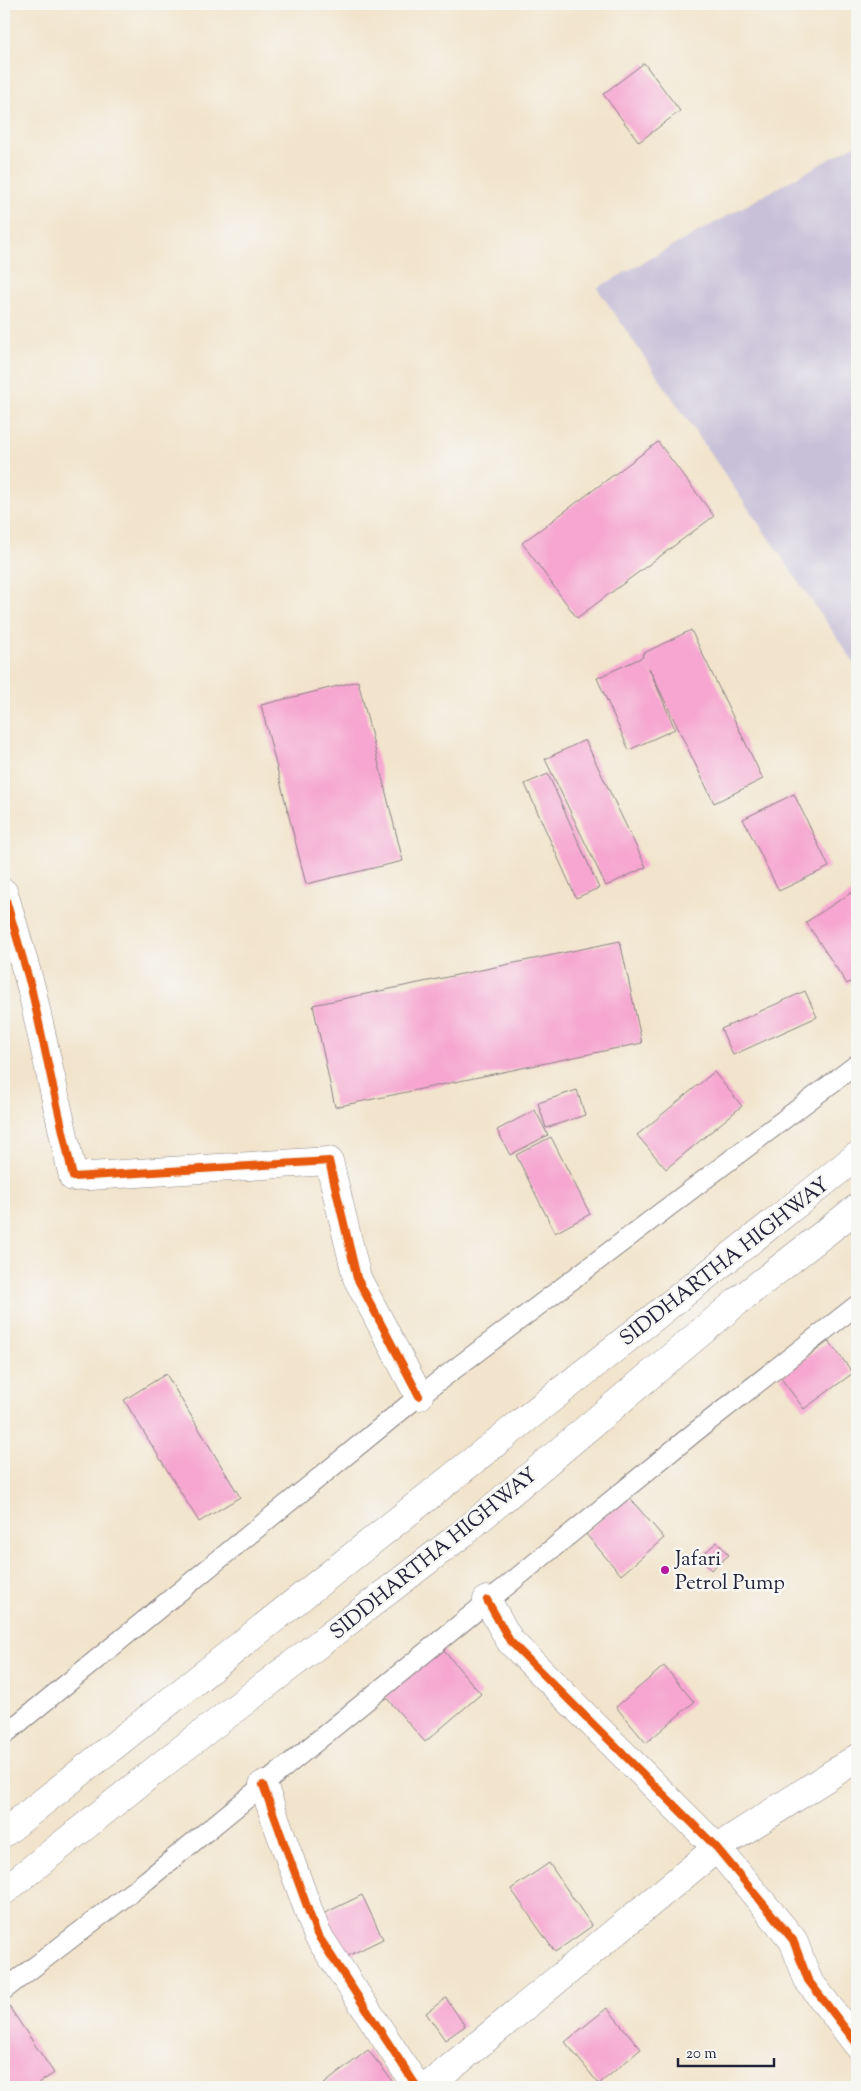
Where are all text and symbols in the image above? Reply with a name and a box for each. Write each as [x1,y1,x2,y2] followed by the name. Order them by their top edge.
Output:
[614,1171,837,1354] street label: SIDDHARTHA HIGHWAY
[324,1461,544,1648] street label: SIDDHARTHA HIGHWAY
[674,1545,785,1599] place label: Jafari Petrol Pump
[659,1564,671,1576] marker: Jafari Petrol Pump
[678,2036,775,2068] scale bar
[686,2044,717,2065] text: 20 m

